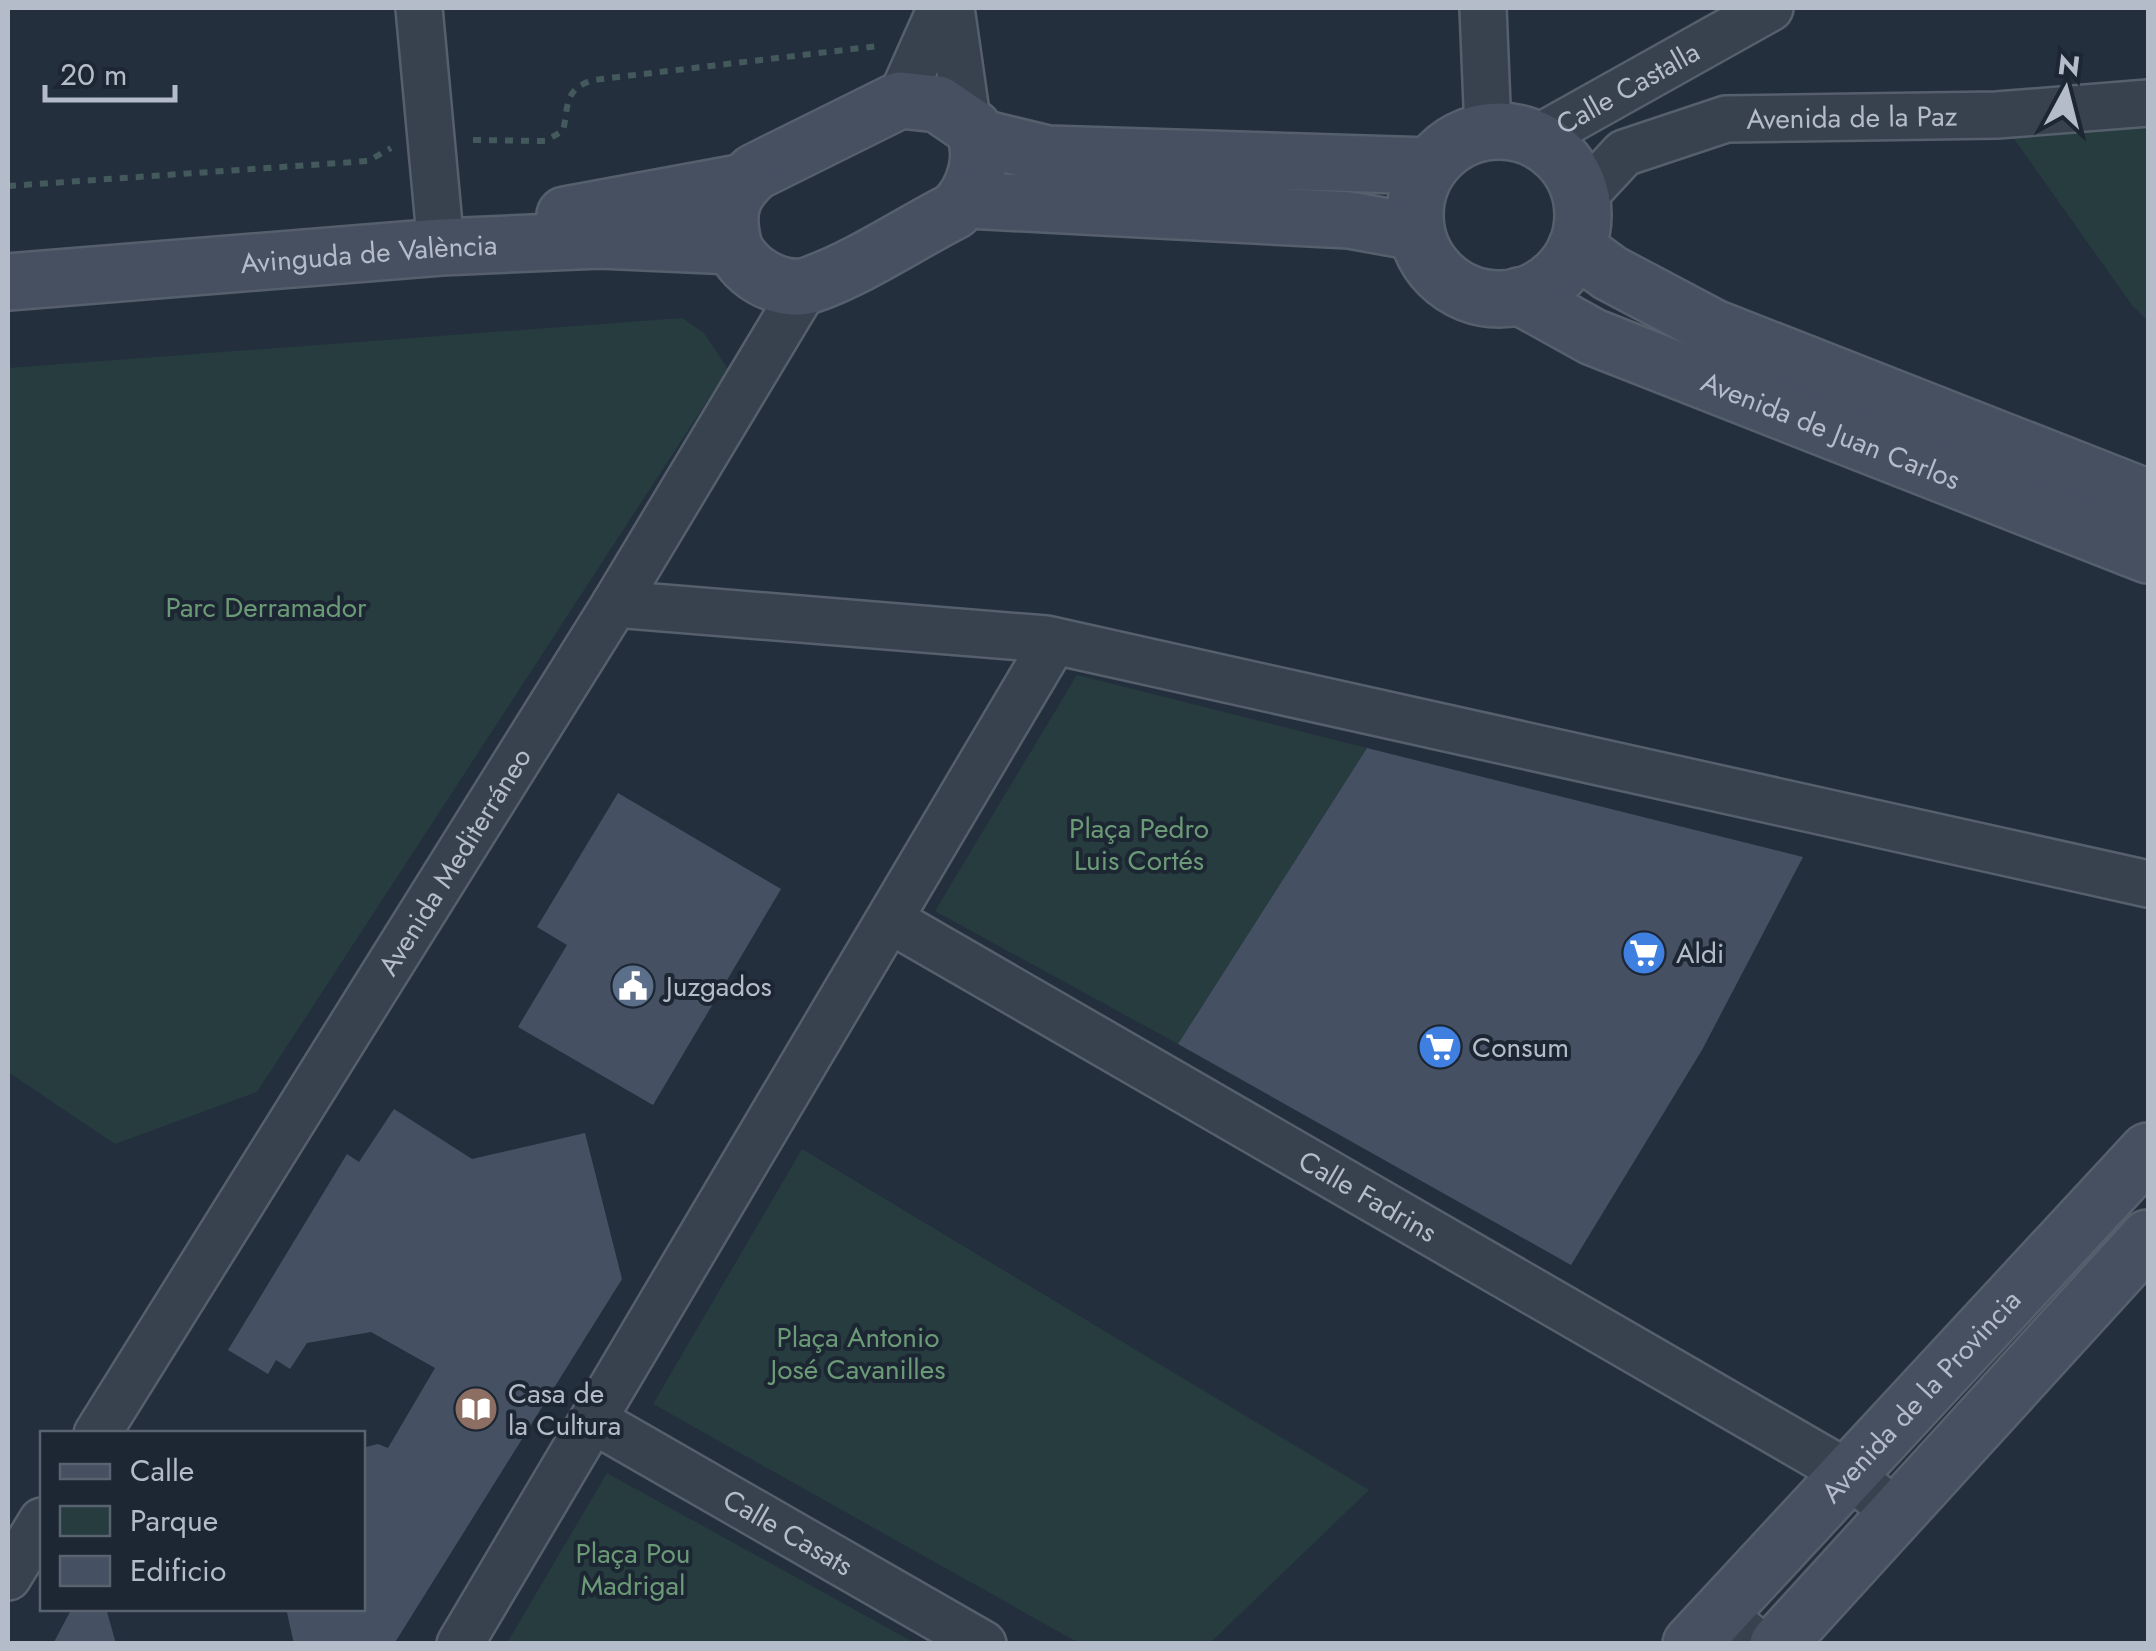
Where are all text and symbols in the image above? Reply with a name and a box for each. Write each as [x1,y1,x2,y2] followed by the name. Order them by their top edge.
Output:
[1548,31,1707,144] street label: Calle Castalla
[45,40,175,102] scale bar
[2016,40,2116,140] north arrow
[2055,44,2083,87] text: N
[60,53,127,96] text: 20 m
[1746,95,1958,139] street label: Avenida de la Paz
[239,224,498,284] street label: Avinguda de València
[1695,361,1966,500] street label: Avenida de Juan Carlos
[165,587,367,628] park label: Parc Derramador
[368,739,541,983] street label: Avenida Mediterráneo
[1069,808,1209,881] park label: Plaça Pedro Luis Cortés
[1621,930,1667,976] supermarket icon: Aldi
[1676,933,1724,974] place label: Aldi
[610,963,656,1009] public building icon: Juzgados
[662,966,772,1007] place label: Juzgados
[1417,1024,1463,1070] supermarket icon: Consum
[1472,1027,1569,1068] place label: Consum
[1291,1140,1445,1252] street label: Calle Fadrins
[1811,1280,2030,1512] street label: Avenida de la Provincia
[767,1317,945,1390] park label: Plaça Antonio José Cavanilles
[508,1373,621,1446] place label: Casa de la Cultura
[453,1386,499,1432] library icon: Casa de la Cultura
[40,1431,365,1611] legend
[130,1449,194,1492] text: Calle
[716,1478,861,1586] street label: Calle Casats
[130,1499,218,1542] text: Parque
[576,1533,691,1606] park label: Plaça Pou Madrigal
[130,1549,226,1592] text: Edificio

